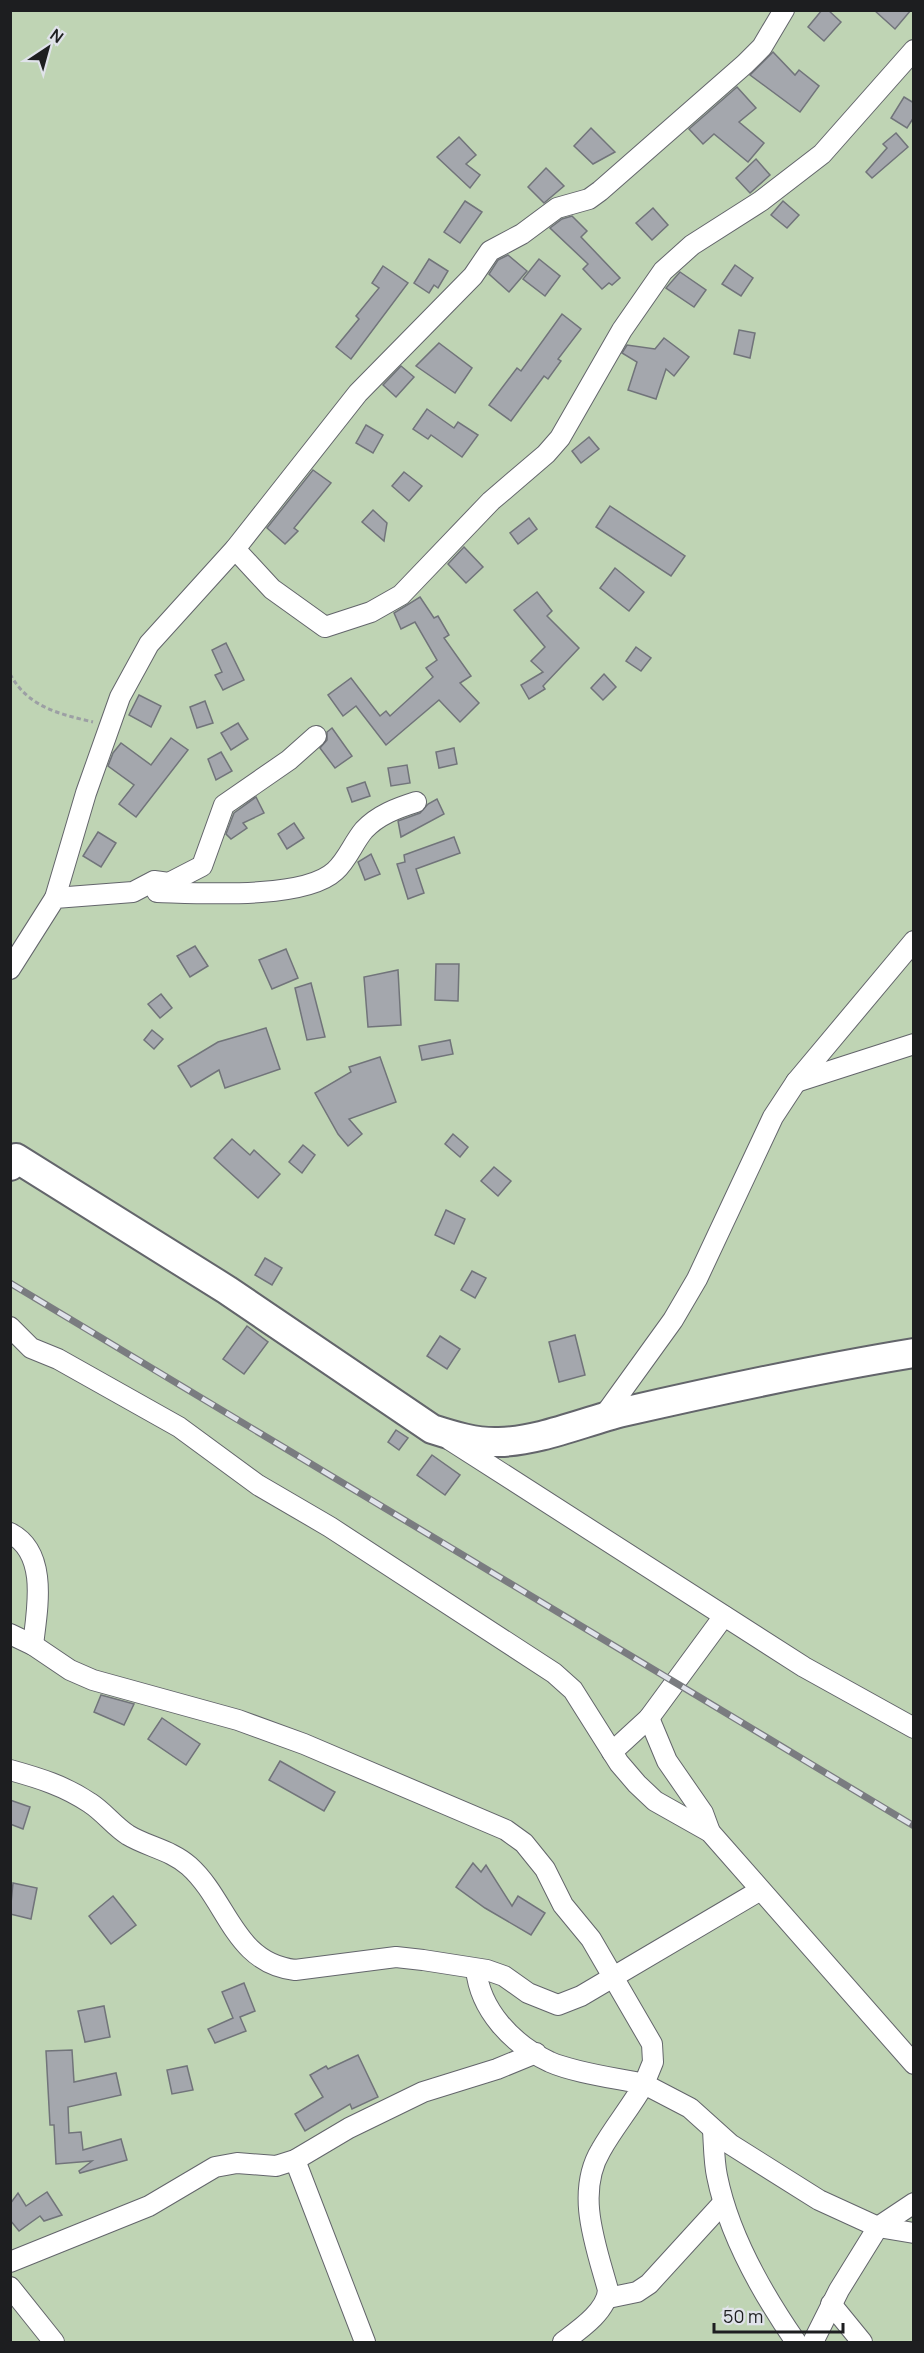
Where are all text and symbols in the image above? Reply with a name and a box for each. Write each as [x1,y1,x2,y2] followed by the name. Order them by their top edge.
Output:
[18,18,78,78] north arrow
[46,24,68,48] text: N
[714,2296,843,2334] scale bar
[723,2304,763,2328] text: 50 m

